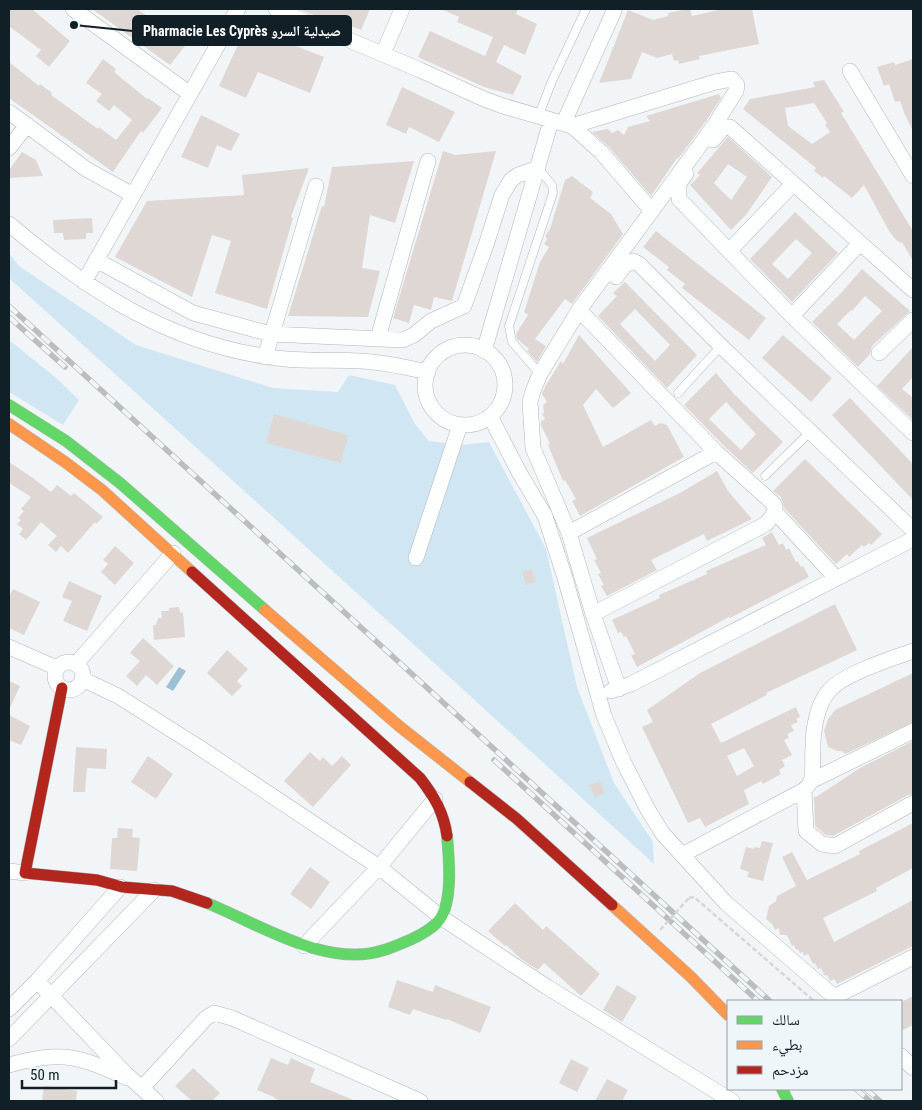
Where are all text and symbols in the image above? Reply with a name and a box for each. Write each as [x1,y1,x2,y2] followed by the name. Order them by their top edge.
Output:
[133,16,351,45] callout: Pharmacie Les Cyprès صيدلية السرو
[143,23,341,39] text: Pharmacie Les Cyprès صيدلية السرو
[727,1000,902,1090] legend
[772,1011,800,1029] text: سالك
[772,1036,802,1057] text: بطيء
[22,1058,116,1090] scale bar
[772,1061,809,1080] text: مزدحم
[30,1066,60,1084] text: 50 m

